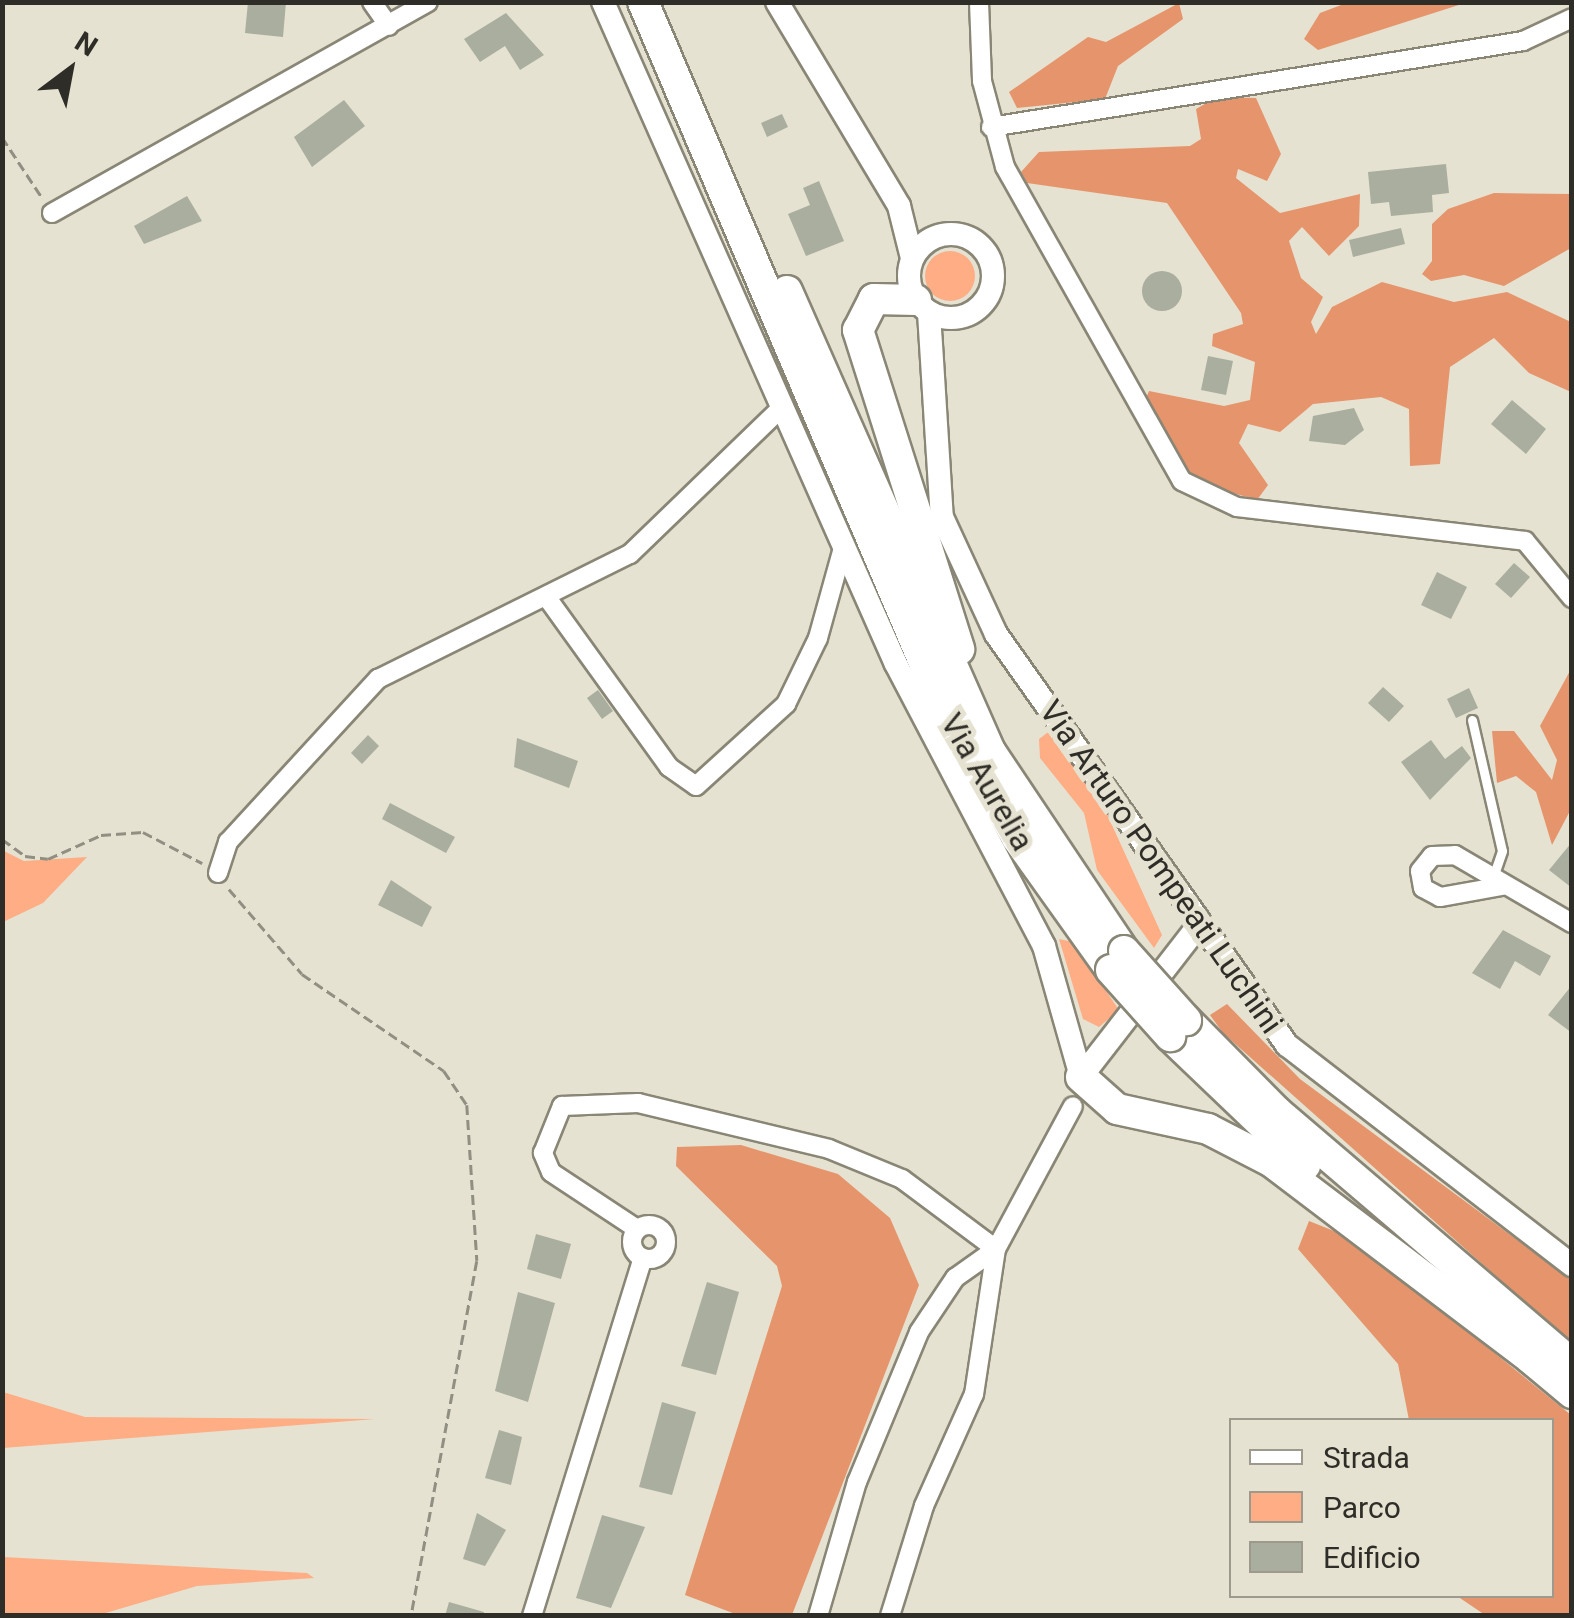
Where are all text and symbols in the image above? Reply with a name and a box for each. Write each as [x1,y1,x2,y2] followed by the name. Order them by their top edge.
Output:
[20,20,120,120] north arrow
[69,25,103,63] text: N
[1031,693,1291,1041] street label: Via Arturo Pompeati Luchini
[932,706,1042,858] street label: Via Aurelia
[1229,1418,1554,1598] legend
[1323,1440,1410,1475] text: Strada
[1323,1490,1401,1525] text: Parco
[1323,1540,1421,1575] text: Edificio

